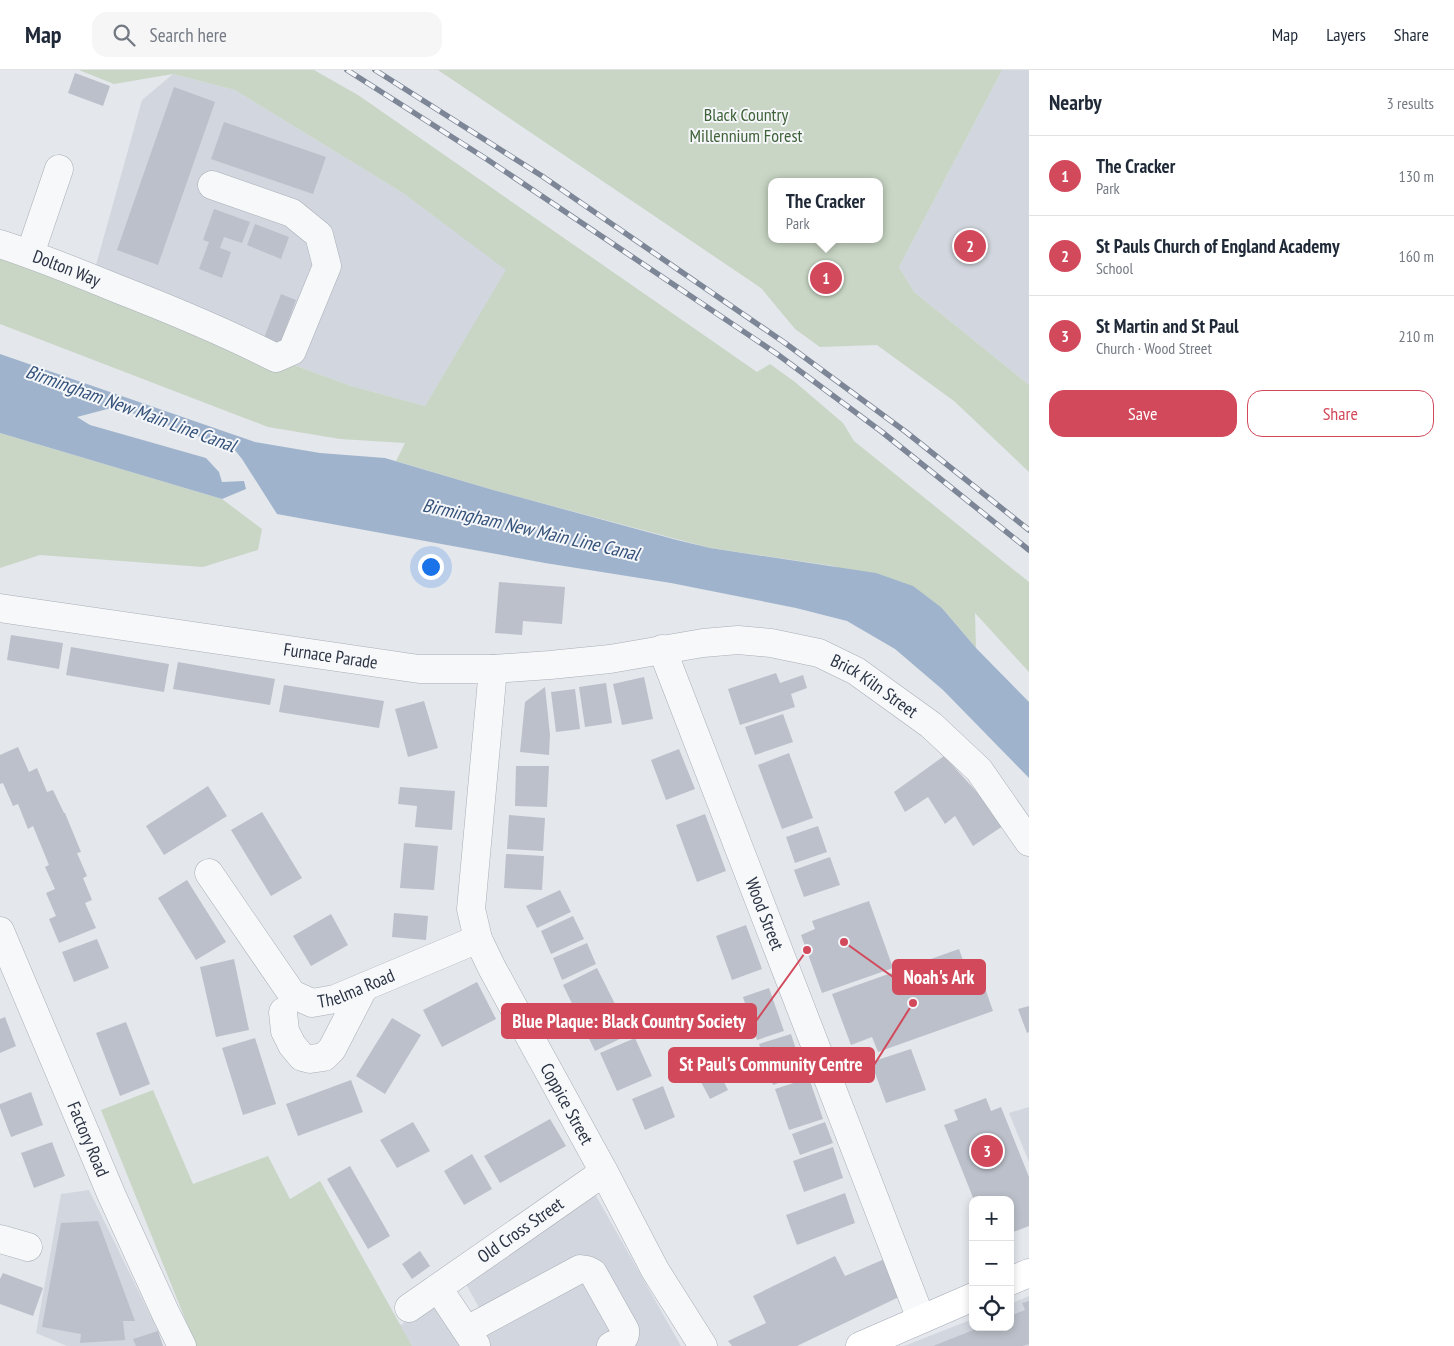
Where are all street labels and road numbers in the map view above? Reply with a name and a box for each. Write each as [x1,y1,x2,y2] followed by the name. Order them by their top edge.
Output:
[30,244,104,292] street label: Dolton Way
[282,637,379,674] street label: Furnace Parade
[827,649,923,723] street label: Brick Kiln Street
[740,874,789,953] street label: Wood Street
[316,963,398,1013] street label: Thelma Road
[535,1059,599,1149] street label: Coppice Street
[62,1098,114,1180] street label: Factory Road
[473,1192,568,1268] street label: Old Cross Street

